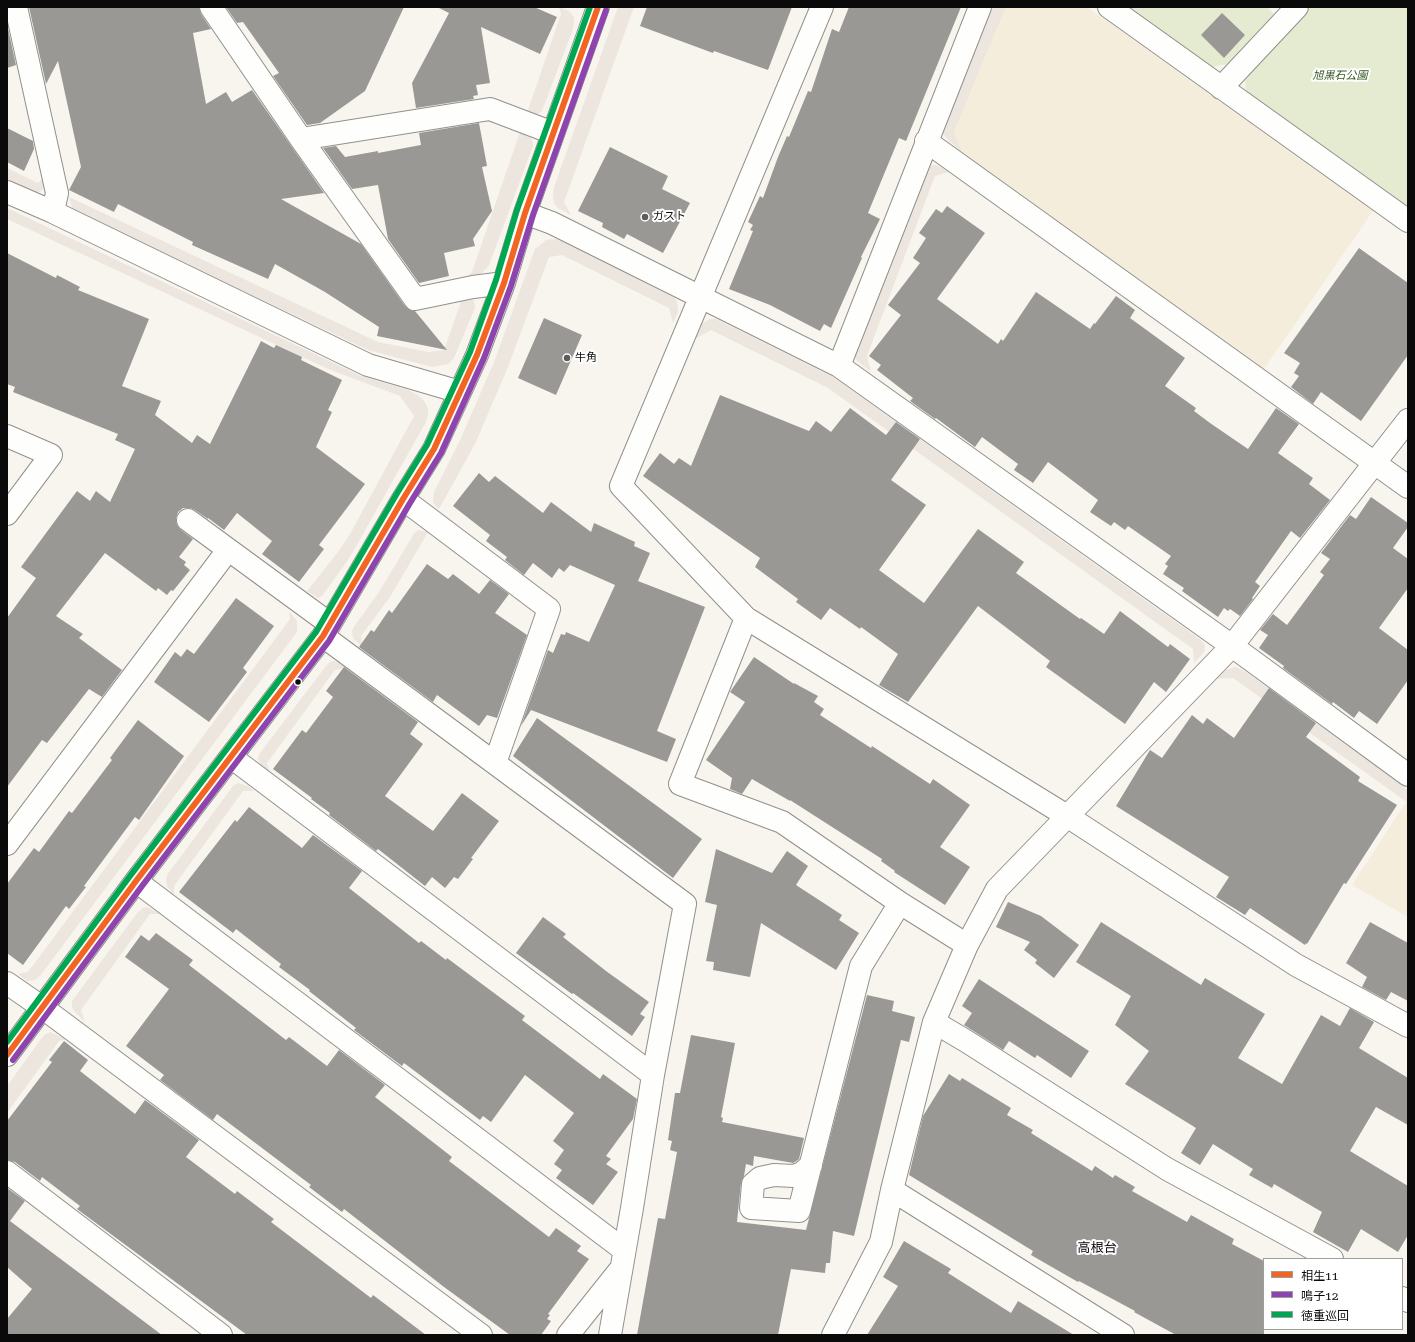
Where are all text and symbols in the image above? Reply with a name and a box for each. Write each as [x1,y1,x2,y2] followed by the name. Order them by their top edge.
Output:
[1313,69,1367,83] park label: 旭黒石公園
[653,210,686,224] place label: ガスト
[640,212,650,222] marker: ガスト
[575,351,597,365] place label: 牛角
[562,353,572,363] marker: 牛角
[293,677,303,687] unlabelled marker
[1078,1240,1116,1256] district label: 高根台
[1263,1258,1403,1330] legend
[1301,1269,1338,1283] text: 相生11
[1301,1289,1338,1303] text: 鳴子12
[1301,1309,1349,1323] text: 徳重巡回

